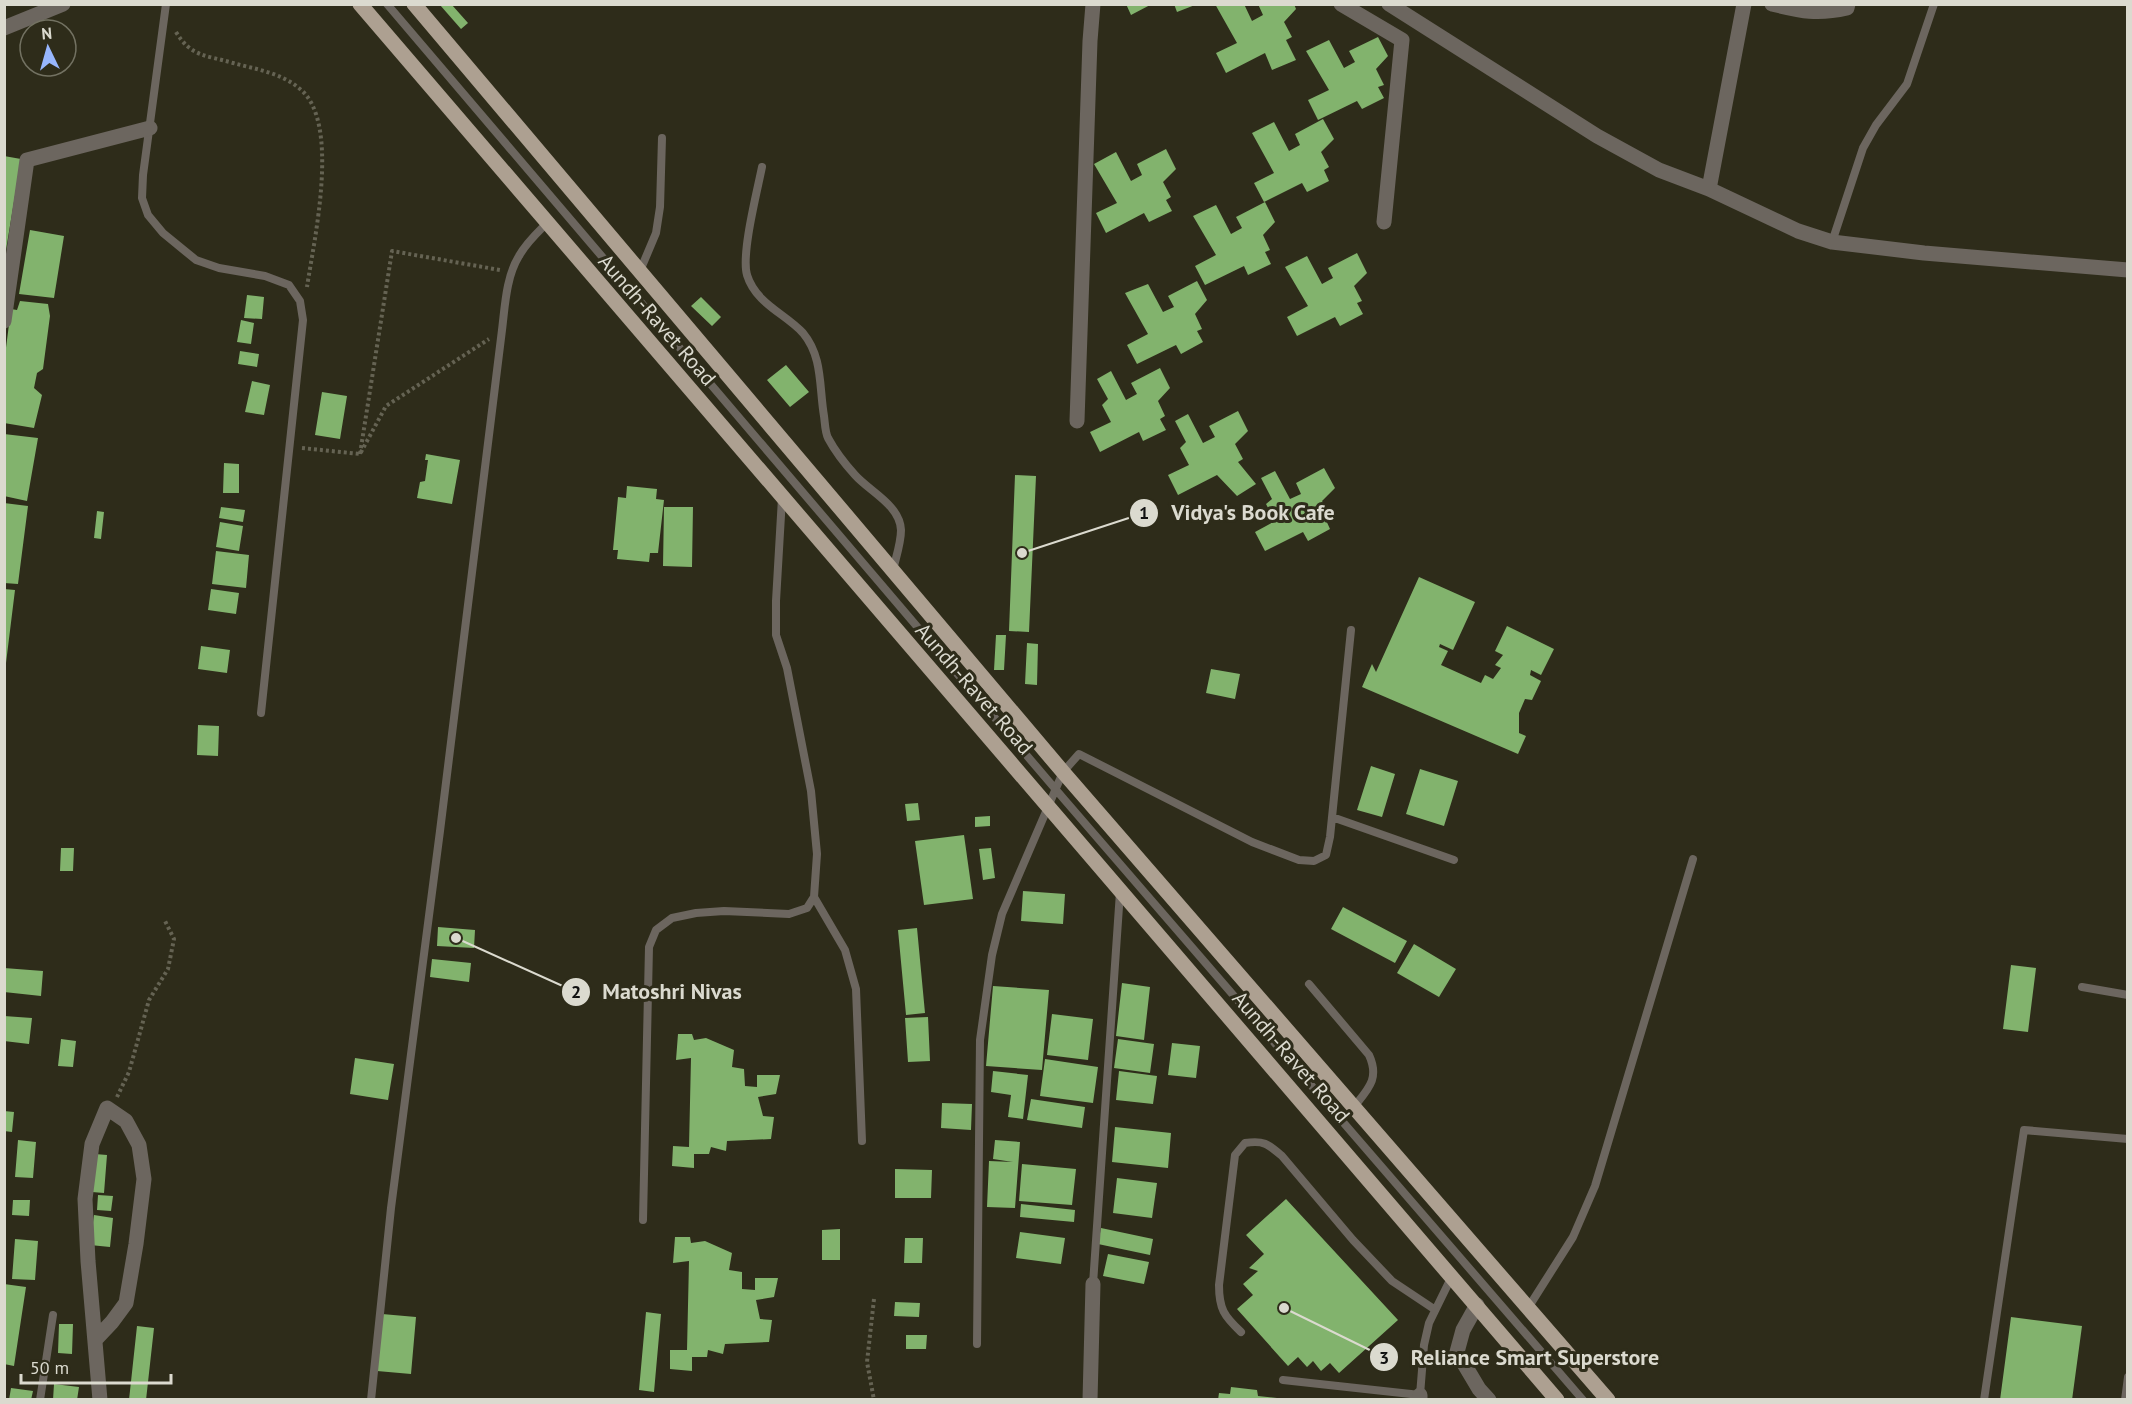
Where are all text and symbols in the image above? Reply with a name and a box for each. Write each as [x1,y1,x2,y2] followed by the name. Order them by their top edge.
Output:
[18,18,78,78] north arrow
[41,23,53,43] text: N
[593,248,722,391] street label: Aundh-Ravet Road
[1129,493,1348,533] callout: Vidya's Book Cafe
[1170,498,1335,526] text: Vidya's Book Cafe
[1139,501,1149,524] text: 1
[910,617,1039,760] street label: Aundh-Ravet Road
[561,972,754,1012] callout: Matoshri Nivas
[602,977,742,1005] text: Matoshri Nivas
[571,980,581,1003] text: 2
[1227,985,1356,1128] street label: Aundh-Ravet Road
[1369,1337,1671,1377] callout: Reliance Smart Superstore
[1411,1343,1659,1371] text: Reliance Smart Superstore
[1379,1346,1389,1369] text: 3
[21,1347,171,1385] scale bar
[30,1356,69,1379] text: 50 m

